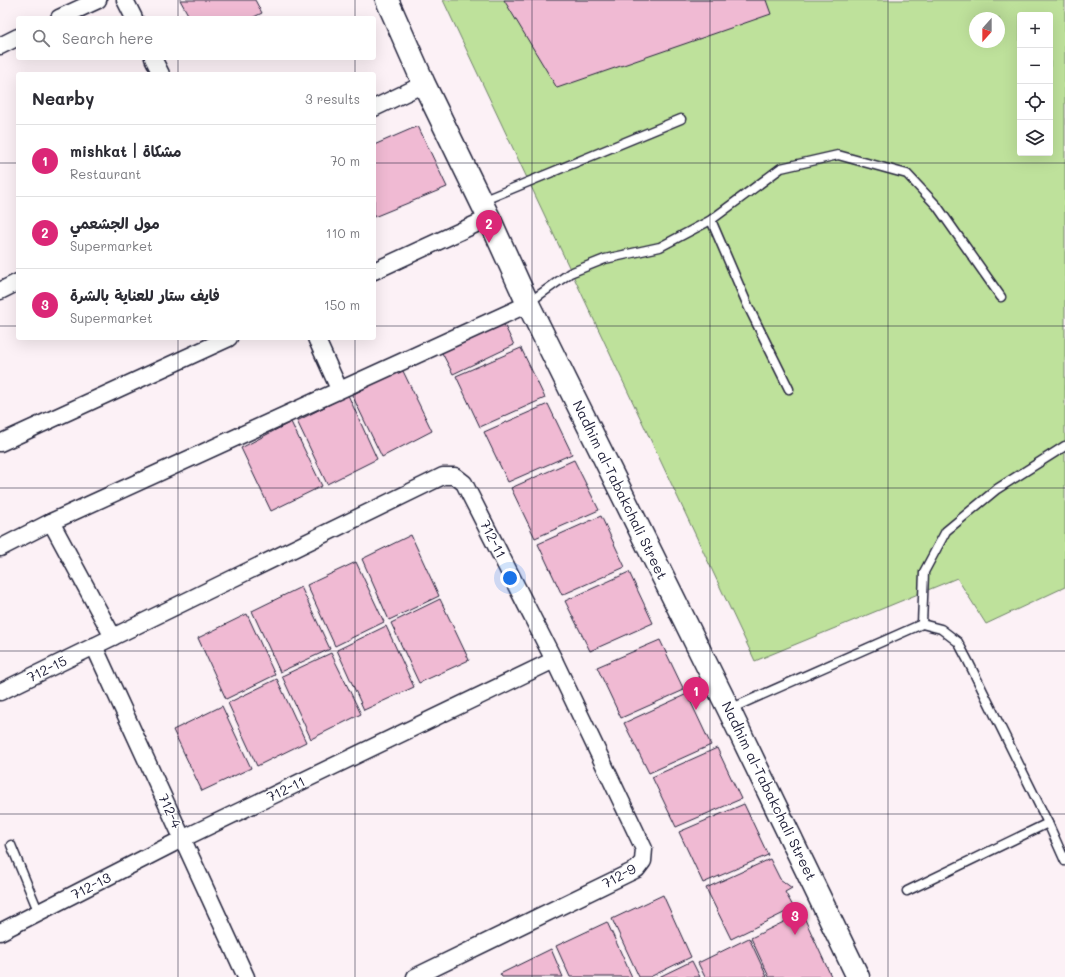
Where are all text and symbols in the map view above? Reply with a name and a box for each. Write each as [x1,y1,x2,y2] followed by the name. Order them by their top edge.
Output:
[969,12,1005,48] north arrow
[1017,12,1053,156] map controls
[1017,12,1053,48] button: +
[16,16,376,60] search box
[30,27,52,49] icon: search
[62,28,153,48] text: Search here
[1017,48,1053,84] button: −
[1017,84,1053,120] button: locate
[32,87,94,109] text: Nearby
[305,90,360,107] text: 3 results
[1017,120,1053,156] button: layers
[70,141,182,161] text: mishkat | مشكاة
[42,152,48,169] text: 1
[330,152,360,169] text: 70 m
[70,165,141,182] text: Restaurant
[476,210,502,243] pin: 2
[70,213,160,233] text: مول الجشعمي
[41,224,49,241] text: 2
[326,224,360,241] text: 110 m
[70,237,153,254] text: Supermarket
[70,285,220,305] text: فايف ستار للعناية بالشرة
[41,296,49,313] text: 3
[324,296,360,313] text: 150 m
[70,309,153,326] text: Supermarket
[569,397,672,583] street label: Nadhim al-Tabakchali Street
[476,517,511,561] street label: 712-11
[500,568,520,588] your location
[24,651,70,686] street label: 712-15
[683,677,709,710] pin: 1
[718,698,821,884] street label: Nadhim al-Tabakchali Street
[264,771,308,806] street label: 712-11
[154,790,187,832] street label: 712-4
[598,859,639,893] street label: 712-9
[68,868,114,904] street label: 712-13
[782,902,808,935] pin: 3

